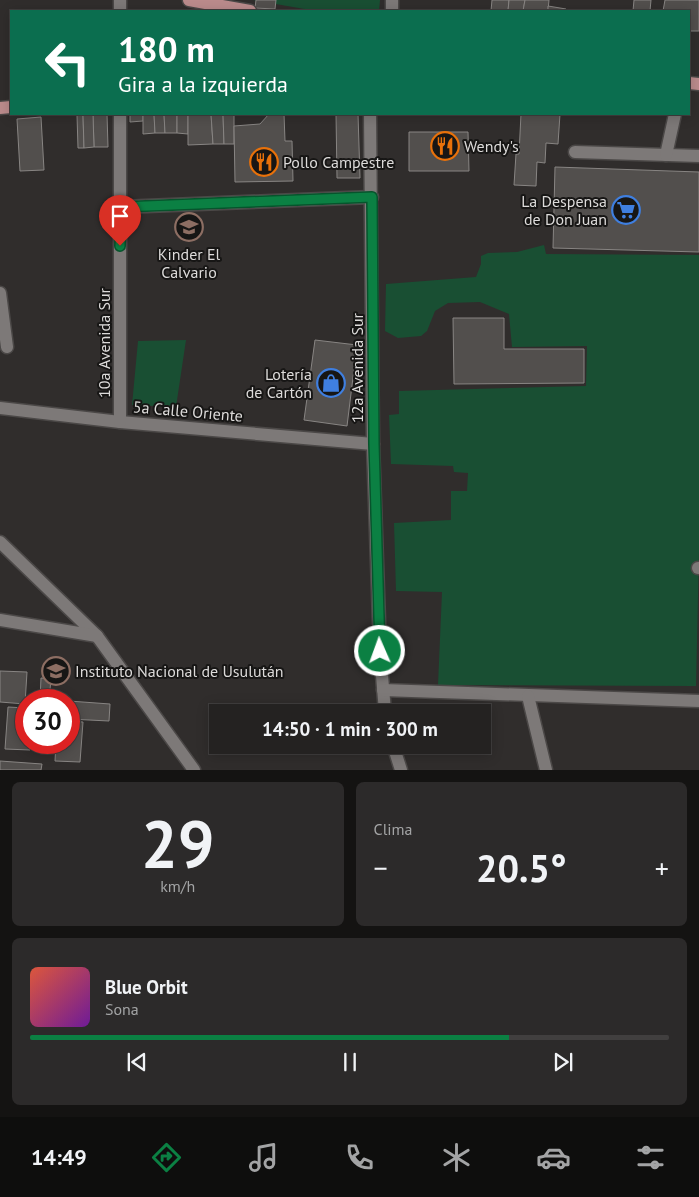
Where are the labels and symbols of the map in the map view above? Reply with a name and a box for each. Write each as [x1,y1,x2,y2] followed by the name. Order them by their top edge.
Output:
[430,131,460,161] restaurant icon: Wendy's
[464,136,519,156] place label: Wendy's
[249,147,279,177] restaurant icon: Pollo Campestre
[283,152,394,172] place label: Pollo Campestre
[521,191,607,229] place label: La Despensa de Don Juan
[99,195,141,246] pin
[611,195,641,225] supermarket icon: La Despensa de Don Juan
[174,212,204,242] school or university icon: Kinder El Calvario
[158,244,221,282] place label: Kinder El Calvario
[94,287,114,398] street label: 10a Avenida Sur
[347,312,367,423] street label: 12a Avenida Sur
[246,364,312,402] place label: Lotería de Cartón
[316,368,346,398] shop icon: Lotería de Cartón
[132,396,244,426] street label: 5a Calle Oriente
[353,624,405,676] position arrow
[41,656,71,686] school or university icon: Instituto Nacional de Usulután
[75,661,284,681] place label: Instituto Nacional de Usulután
[15,689,80,754] speed limit sign: 30

